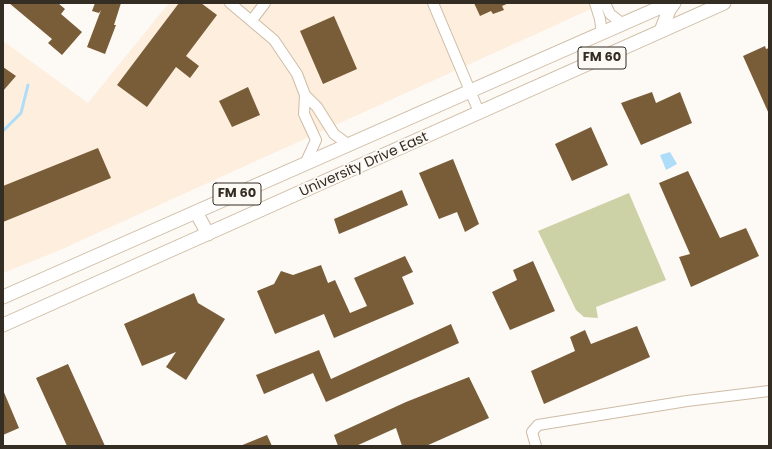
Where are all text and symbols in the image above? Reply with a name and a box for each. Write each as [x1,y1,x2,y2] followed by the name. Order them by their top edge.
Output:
[578,47,626,69] road number: FM 60
[297,129,431,201] street label: University Drive East
[213,183,261,205] road number: FM 60

